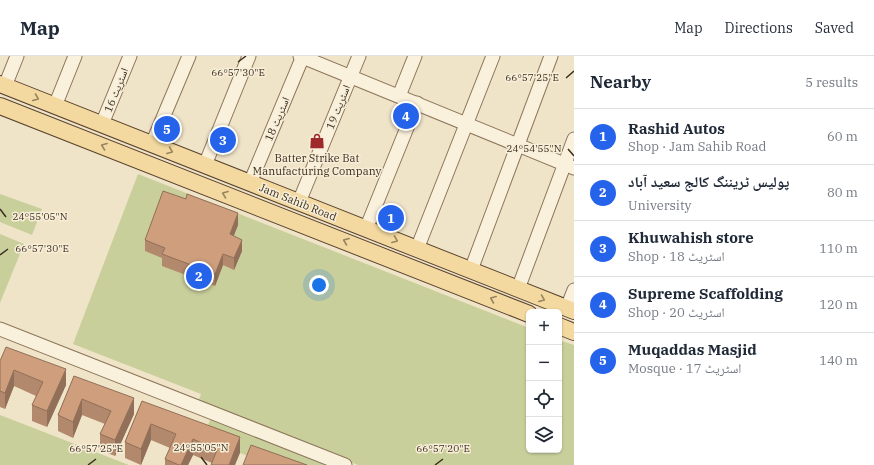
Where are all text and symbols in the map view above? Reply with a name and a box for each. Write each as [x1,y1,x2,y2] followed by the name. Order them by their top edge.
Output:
[20,16,60,40] text: Map
[674,19,703,37] text: Map
[725,19,793,37] text: Directions
[815,19,854,37] text: Saved
[101,66,131,114] street label: اسٹریٹ 16
[211,66,265,79] text: 66°57'30"E
[505,71,559,84] text: 66°57'25"E
[590,71,651,93] text: Nearby
[805,74,858,91] text: 5 results
[323,83,353,131] street label: اسٹریٹ 19
[33,94,40,102] one-way arrow
[261,95,293,143] street label: اسٹریٹ 18
[393,101,419,131] pin: 4
[154,114,180,144] pin: 5
[628,119,725,138] text: Rashid Autos
[210,125,236,155] pin: 3
[599,128,607,145] text: 1
[827,128,858,145] text: 60 m
[308,132,326,150] shop icon: Batter Strike Bat Manufacturing Company
[628,138,766,155] text: Shop · Jam Sahib Road
[507,142,562,155] text: 24°54'55"N
[100,143,107,151] one-way arrow
[167,147,174,155] one-way arrow
[253,151,382,178] place label: Batter Strike Bat Manufacturing Company
[628,172,789,191] text: پولیس ٹریننگ کالج سعید آباد
[257,180,339,224] street label: Jam Sahib Road
[599,184,607,201] text: 2
[827,184,858,201] text: 80 m
[221,190,228,198] one-way arrow
[628,197,691,214] text: University
[378,203,404,233] pin: 1
[13,210,68,223] text: 24°55'05"N
[628,228,754,247] text: Khuwahish store
[392,236,399,244] one-way arrow
[342,238,349,246] one-way arrow
[599,240,607,257] text: 3
[819,240,858,257] text: 110 m
[15,242,69,255] text: 66°57'30"E
[628,248,725,265] text: Shop · اسٹریٹ 18
[186,261,212,291] pin: 2
[309,275,329,295] your location
[628,284,783,303] text: Supreme Scaffolding
[538,294,545,302] one-way arrow
[489,296,496,304] one-way arrow
[599,296,607,313] text: 4
[819,296,858,313] text: 120 m
[628,304,725,321] text: Shop · اسٹریٹ 20
[526,309,562,453] map controls
[526,309,562,345] button: +
[628,340,757,359] text: Muqaddas Masjid
[526,345,562,381] button: −
[599,352,607,369] text: 5
[819,352,858,369] text: 140 m
[628,360,741,377] text: Mosque · اسٹریٹ 17
[526,381,562,417] button: locate
[526,417,562,453] button: layers
[174,441,229,454] text: 24°55'05"N
[69,442,123,455] text: 66°57'25"E
[416,442,470,455] text: 66°57'20"E

